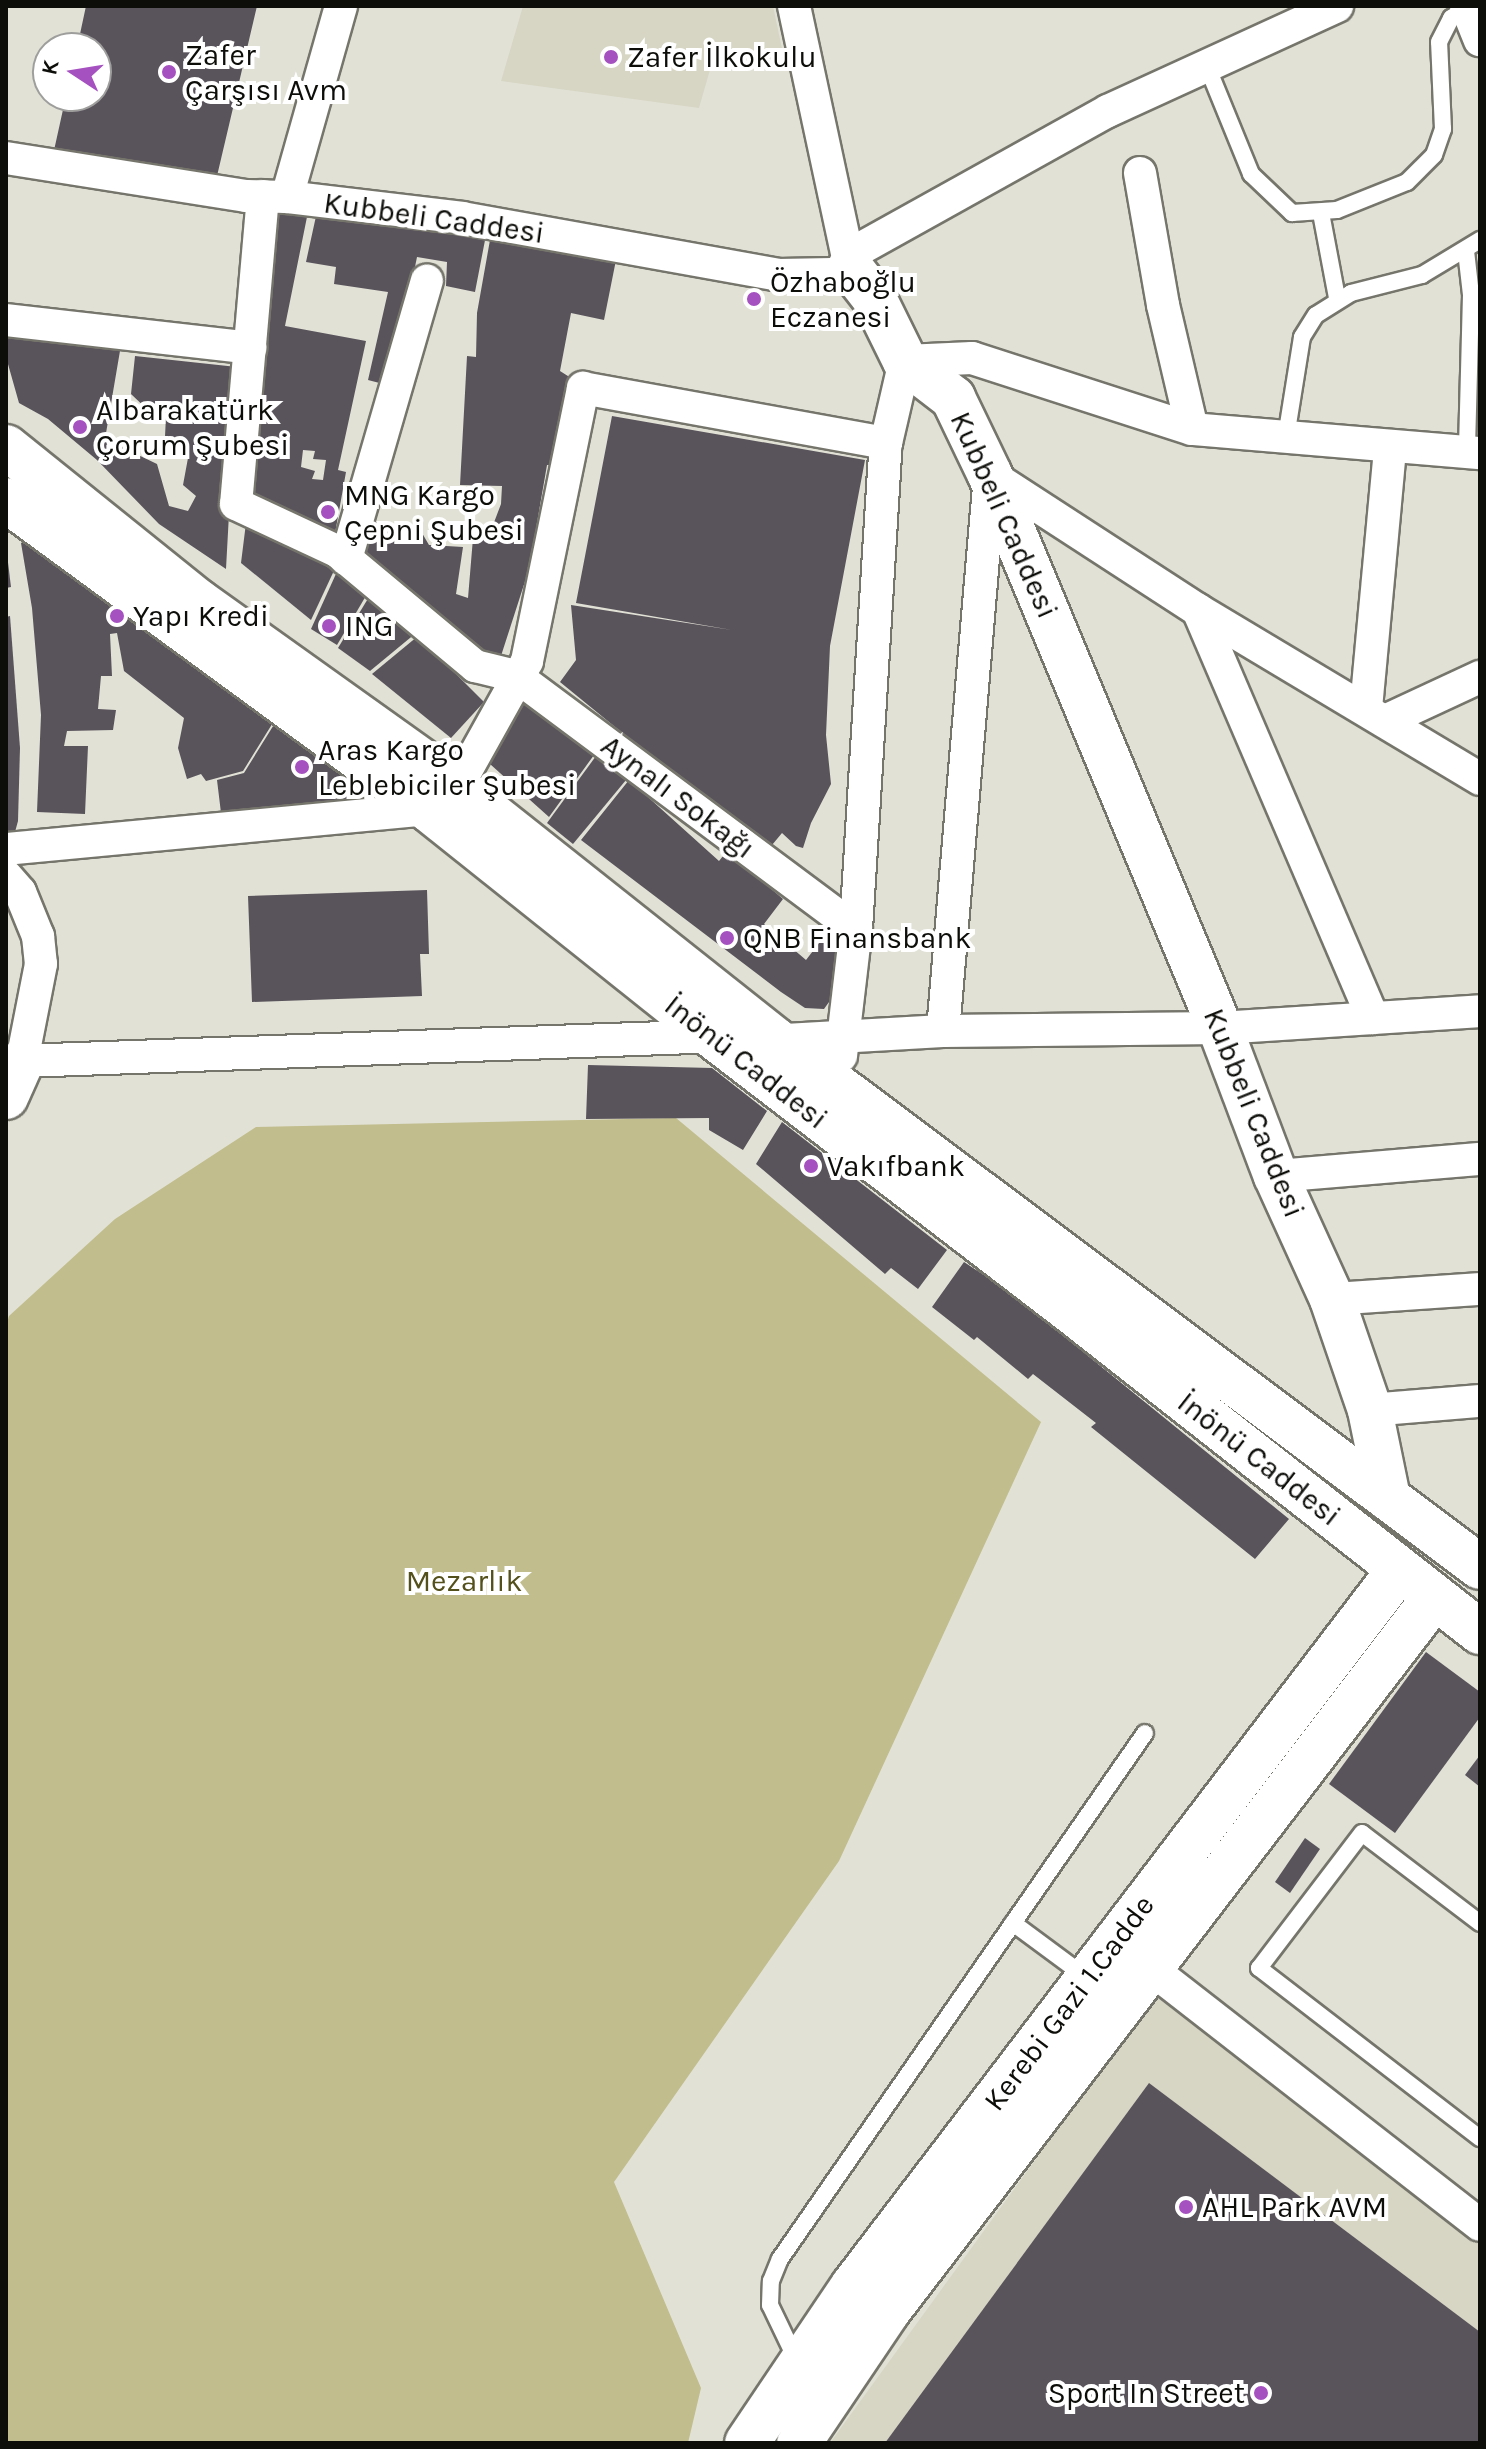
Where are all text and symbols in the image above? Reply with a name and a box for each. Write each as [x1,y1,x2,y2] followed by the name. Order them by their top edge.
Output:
[32,32,112,112] north arrow
[185,37,347,108] place label: Zafer Çarşısı Avm
[627,39,817,75] place label: Zafer İlkokulu
[602,48,620,66] marker: Zafer İlkokulu
[36,58,65,77] text: K
[160,63,178,81] marker: Zafer Çarşısı Avm
[321,185,547,251] street label: Kubbeli Caddesi
[770,264,916,334] place label: Özhaboğlu Eczanesi
[745,290,763,308] marker: Özhaboğlu Eczanesi
[96,392,289,462] place label: Albarakatürk Çorum Şubesi
[942,406,1066,624] street label: Kubbeli Caddesi
[71,418,89,436] marker: Albarakatürk Çorum Şubesi
[344,477,524,548] place label: MNG Kargo Çepni Şubesi
[319,503,337,521] marker: MNG Kargo Çepni Şubesi
[133,598,269,634] place label: Yapı Kredi
[108,607,126,625] marker: Yapı Kredi
[345,608,393,644] place label: ING
[320,617,338,635] marker: ING
[594,727,762,867] street label: Aynalı Sokağı
[318,732,576,802] place label: Aras Kargo Leblebiciler Şubesi
[293,758,311,776] marker: Aras Kargo Leblebiciler Şubesi
[743,920,971,956] place label: QNB Finansbank
[718,929,736,947] marker: QNB Finansbank
[657,987,835,1137] street label: İnönü Caddesi
[1196,1003,1312,1223] street label: Kubbeli Caddesi
[827,1148,965,1184] place label: Vakıfbank
[802,1157,820,1175] marker: Vakıfbank
[1170,1384,1348,1534] street label: İnönü Caddesi
[406,1563,522,1599] park label: Mezarlık
[976,1888,1162,2118] street label: Kerebi Gazi 1.Cadde
[1202,2189,1387,2225] place label: AHL Park AVM
[1177,2198,1195,2216] marker: AHL Park AVM
[1048,2375,1245,2411] place label: Sport In Street
[1252,2384,1270,2402] marker: Sport In Street

